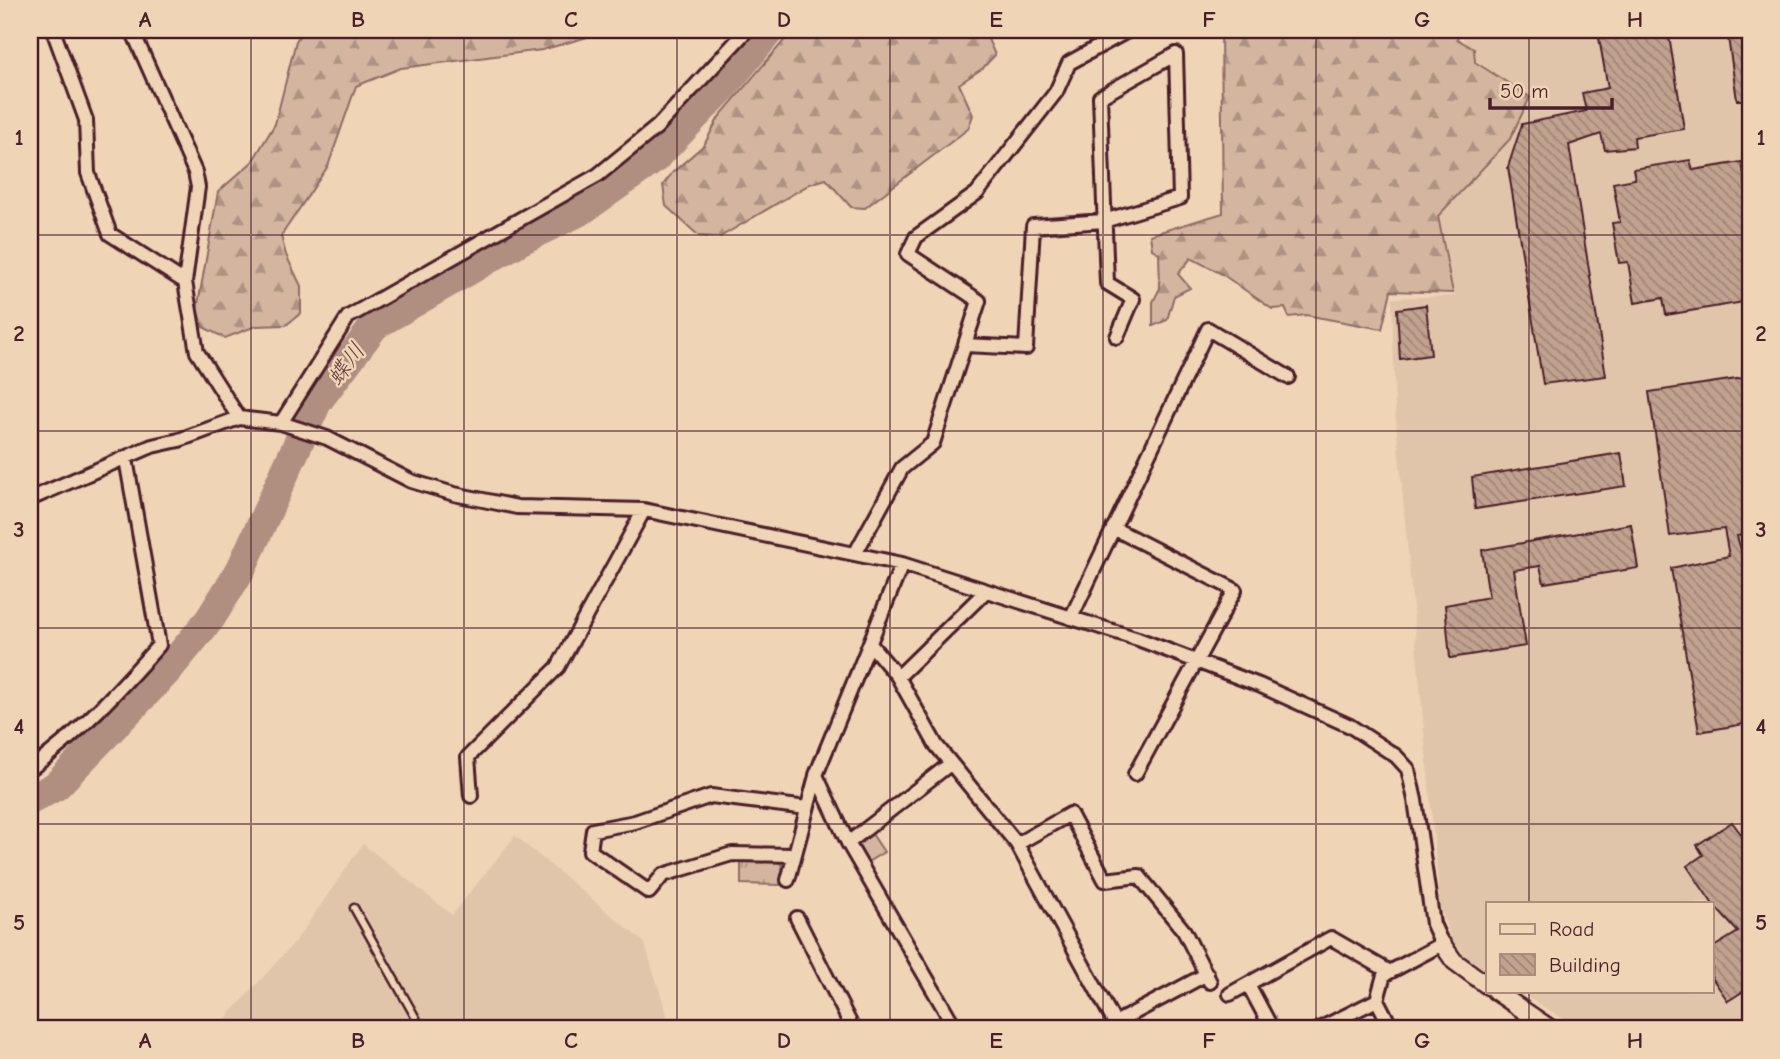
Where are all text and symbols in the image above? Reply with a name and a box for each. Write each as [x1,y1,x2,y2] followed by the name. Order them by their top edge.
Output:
[139,6,152,33] text: A
[351,6,365,33] text: B
[564,6,578,33] text: C
[777,6,791,33] text: D
[989,6,1003,33] text: E
[1202,6,1216,33] text: F
[1414,6,1430,33] text: G
[1627,6,1643,33] text: H
[1490,66,1612,110] scale bar
[1500,79,1549,103] text: 50 m
[14,124,24,151] text: 1
[1756,124,1766,151] text: 1
[13,320,25,347] text: 2
[1755,320,1767,347] text: 2
[321,338,371,390] water label: 蝶川
[13,516,25,543] text: 3
[1755,516,1767,543] text: 3
[14,713,25,740] text: 4
[1756,713,1767,740] text: 4
[1486,902,1714,992] legend
[13,909,25,936] text: 5
[1755,909,1767,936] text: 5
[1549,917,1594,941] text: Road
[1549,953,1621,977] text: Building
[139,1027,152,1054] text: A
[351,1027,365,1054] text: B
[564,1027,578,1054] text: C
[777,1027,791,1054] text: D
[989,1027,1003,1054] text: E
[1202,1027,1216,1054] text: F
[1414,1027,1430,1054] text: G
[1627,1027,1643,1054] text: H

